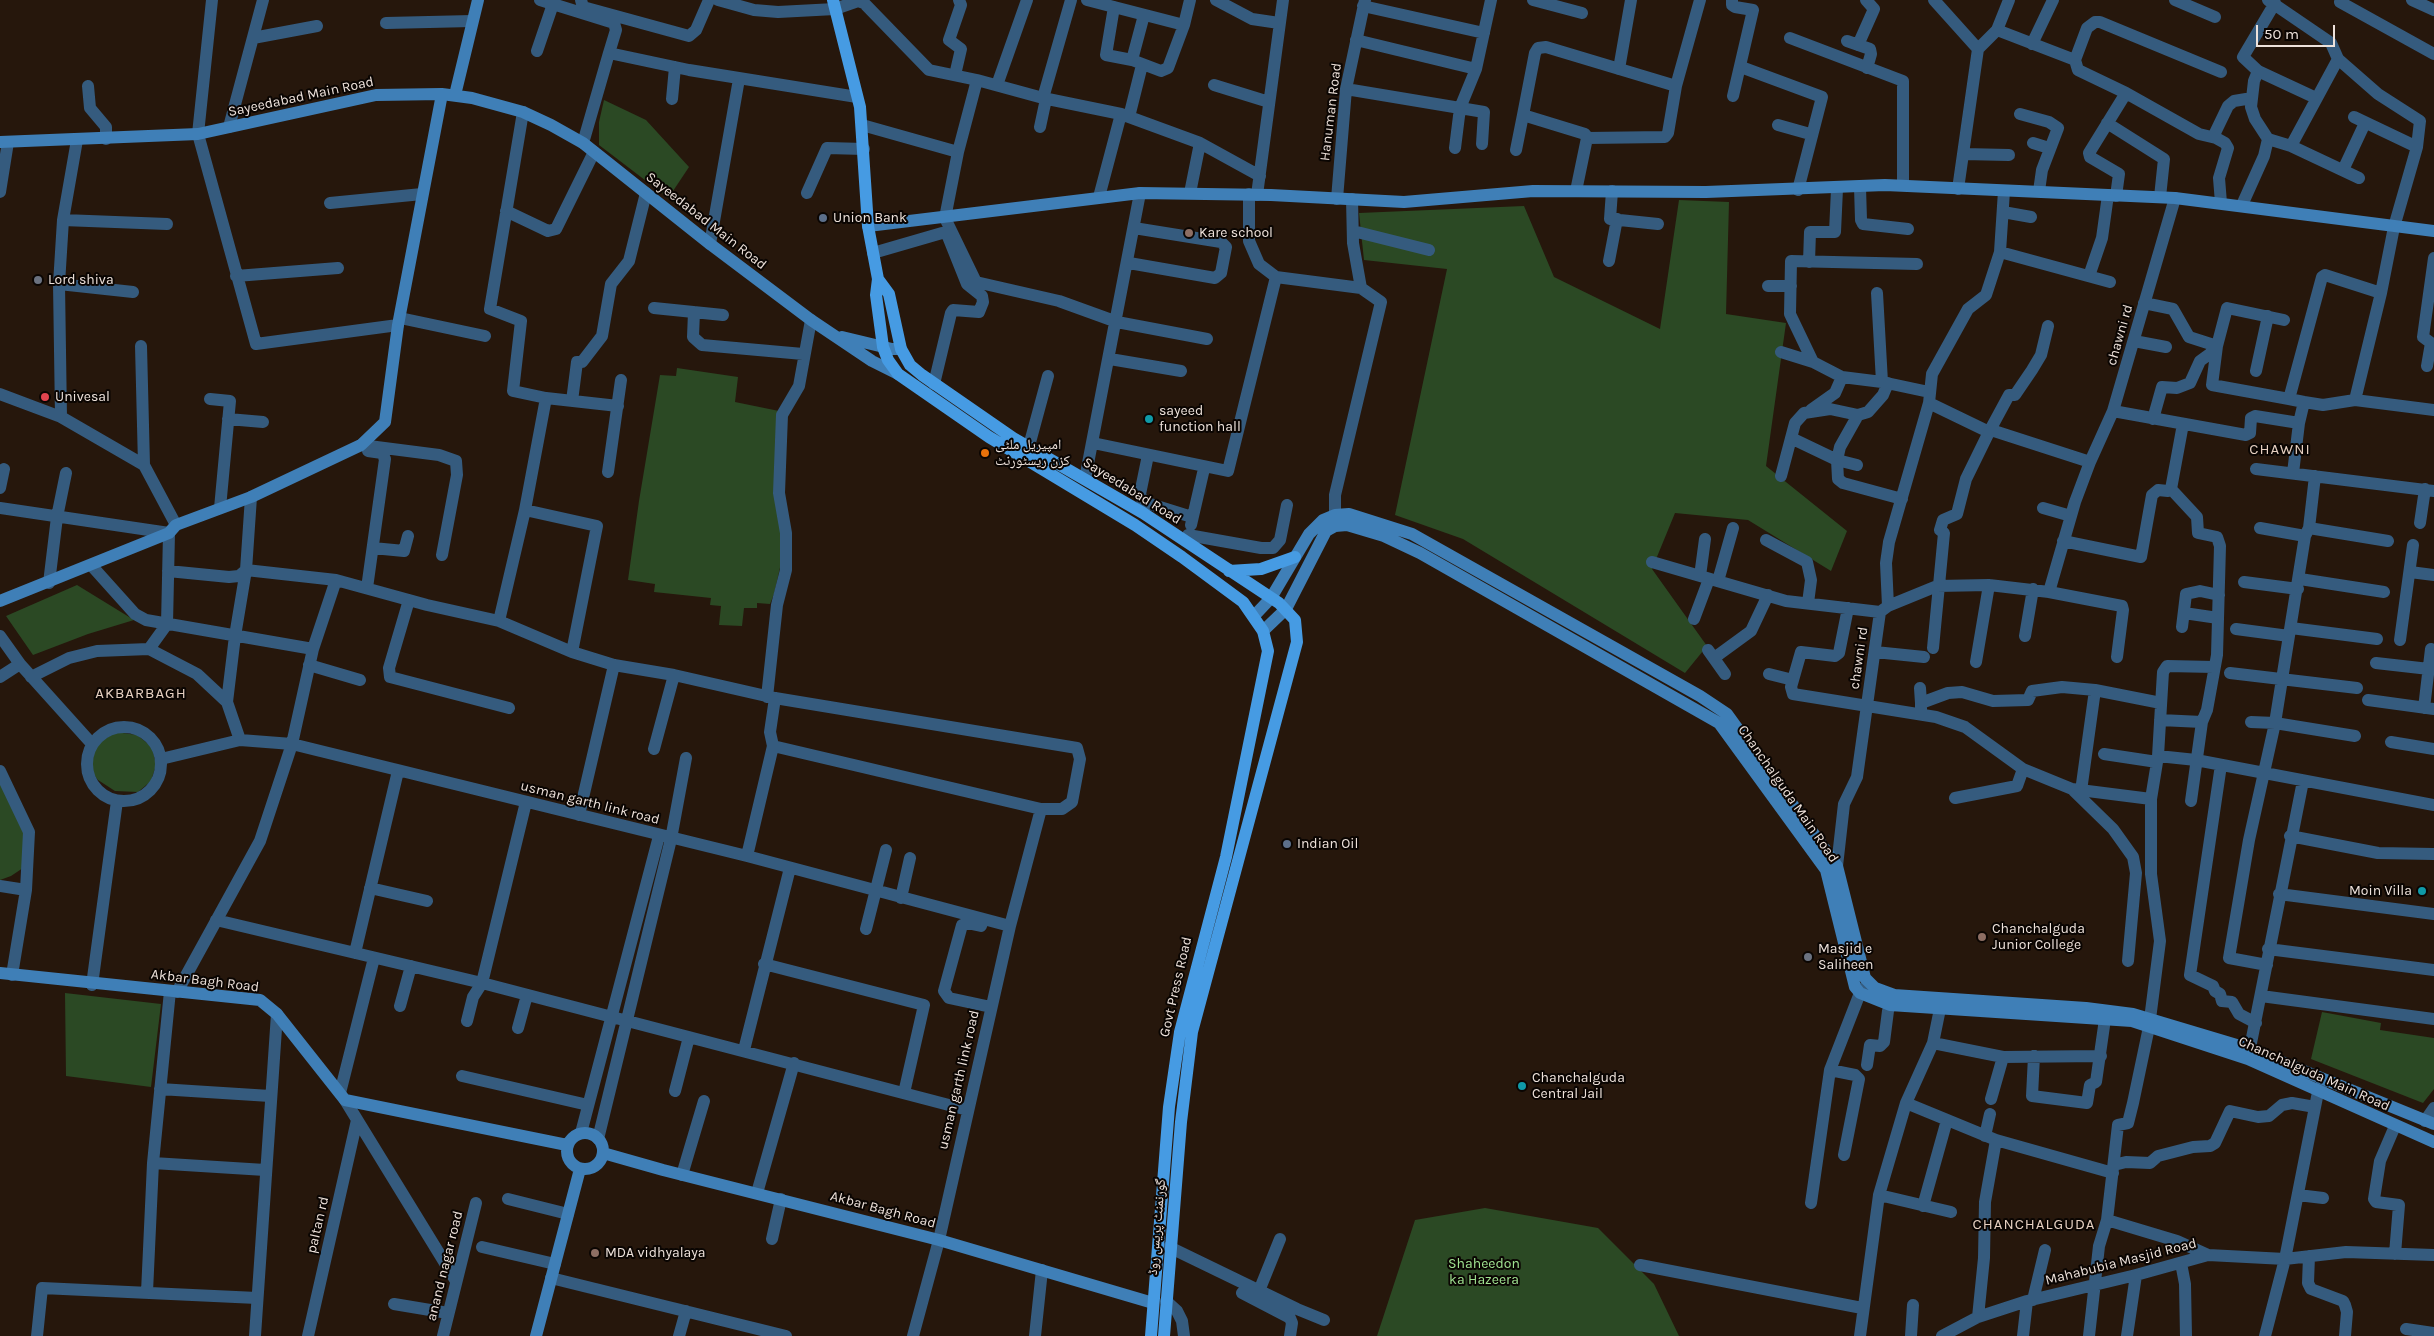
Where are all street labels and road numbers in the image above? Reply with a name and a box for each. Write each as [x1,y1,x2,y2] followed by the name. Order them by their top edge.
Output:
[1317,62,1345,162] street label: Hanuman Road
[227,73,375,121] street label: Sayeedabad Main Road
[642,169,770,273] street label: Sayeedabad Main Road
[2103,302,2137,368] street label: chawni rd
[1080,454,1184,528] street label: Sayeedabad Road
[1846,626,1872,690] street label: chawni rd
[1734,722,1842,866] street label: Chanchalguda Main Road
[519,778,661,828] street label: usman garth link road
[1156,935,1196,1039] street label: Govt Press Road
[150,966,260,996] street label: Akbar Bagh Road
[935,1009,983,1151] street label: usman garth link road
[2236,1033,2392,1115] street label: Chanchalguda Main Road
[1144,1178,1170,1276] street label: گورنمنٹ پریس روڈ
[828,1188,938,1232] street label: Akbar Bagh Road
[303,1195,333,1255] street label: paltan rd
[423,1209,467,1323] street label: anand nagar road
[2044,1235,2198,1289] street label: Mahabubia Masjid Road

